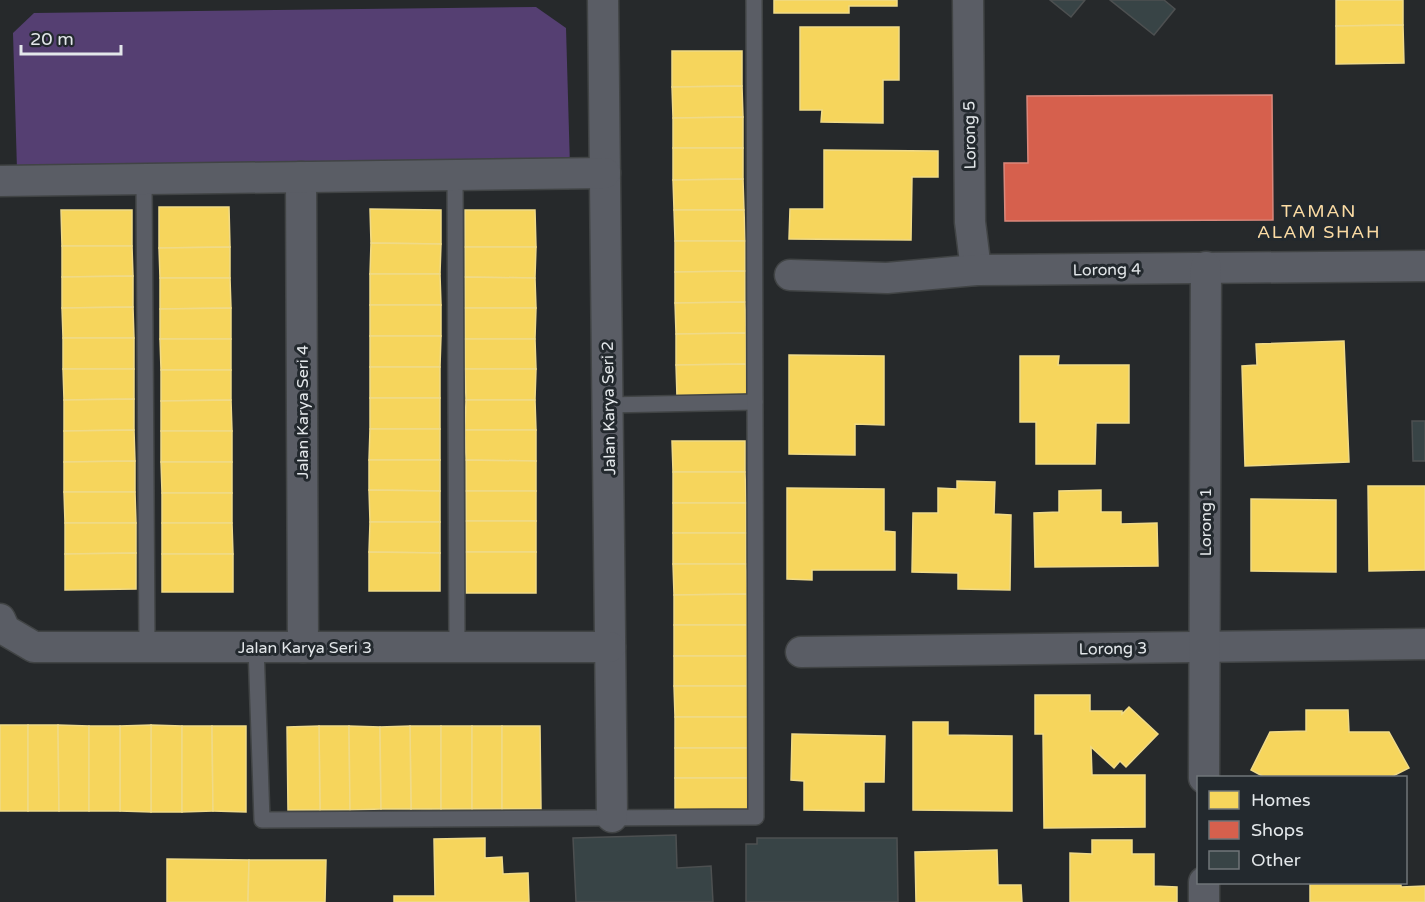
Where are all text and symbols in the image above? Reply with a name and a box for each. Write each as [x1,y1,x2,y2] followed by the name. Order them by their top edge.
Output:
[21,18,122,56] scale bar
[30,28,74,50] text: 20 m
[959,101,981,169] street label: Lorong 5
[1257,200,1381,243] district label: TAMAN ALAM SHAH
[1073,259,1141,281] street label: Lorong 4
[598,341,620,475] street label: Jalan Karya Seri 2
[293,345,313,479] street label: Jalan Karya Seri 4
[1196,488,1216,556] street label: Lorong 1
[238,638,372,658] street label: Jalan Karya Seri 3
[1079,638,1147,660] street label: Lorong 3
[1197,776,1407,884] legend
[1251,789,1311,811] text: Homes
[1251,819,1304,841] text: Shops
[1251,849,1301,871] text: Other

